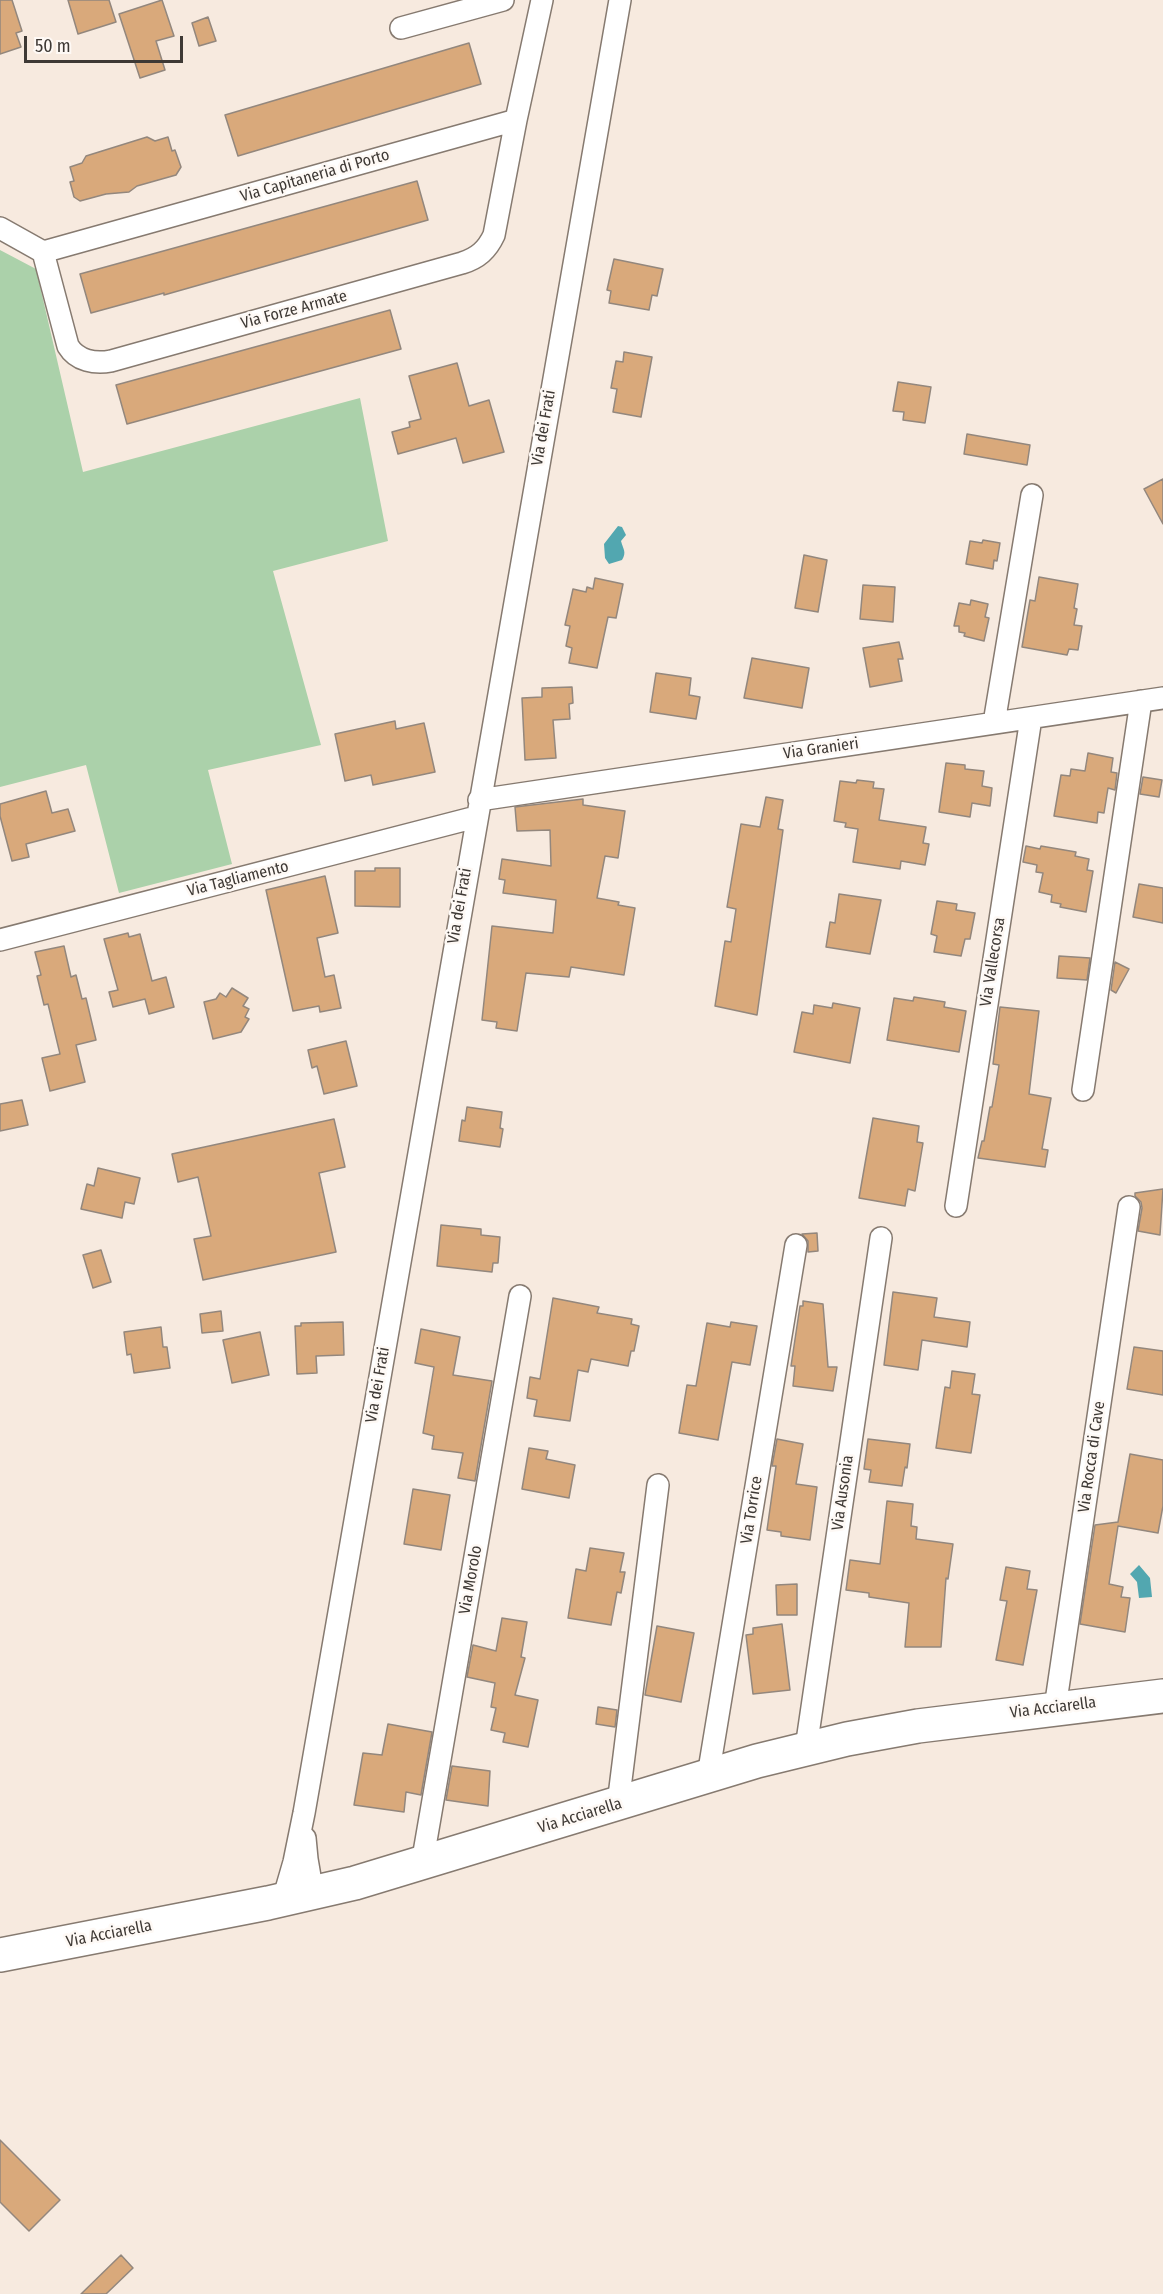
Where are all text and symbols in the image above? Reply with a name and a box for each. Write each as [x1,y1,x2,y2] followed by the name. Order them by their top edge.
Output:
[27,24,186,62] scale bar
[35,35,71,57] text: 50 m
[238,146,392,206] street label: Via Capitaneria di Porto
[239,287,349,333] street label: Via Forze Armate
[528,389,560,467] street label: Via dei Frati
[782,734,860,764] street label: Via Granieri
[185,857,291,901] street label: Via Tagliamento
[444,867,476,945] street label: Via dei Frati
[976,916,1010,1008] street label: Via Vallecorsa
[362,1346,394,1424] street label: Via dei Frati
[1075,1400,1109,1514] street label: Via Rocca di Cave
[828,1454,858,1532] street label: Via Ausonia
[737,1475,767,1545] street label: Via Torrice
[455,1544,487,1616] street label: Via Morolo
[1009,1693,1097,1723] street label: Via Acciarella
[536,1794,624,1838] street label: Via Acciarella
[65,1916,153,1952] street label: Via Acciarella

